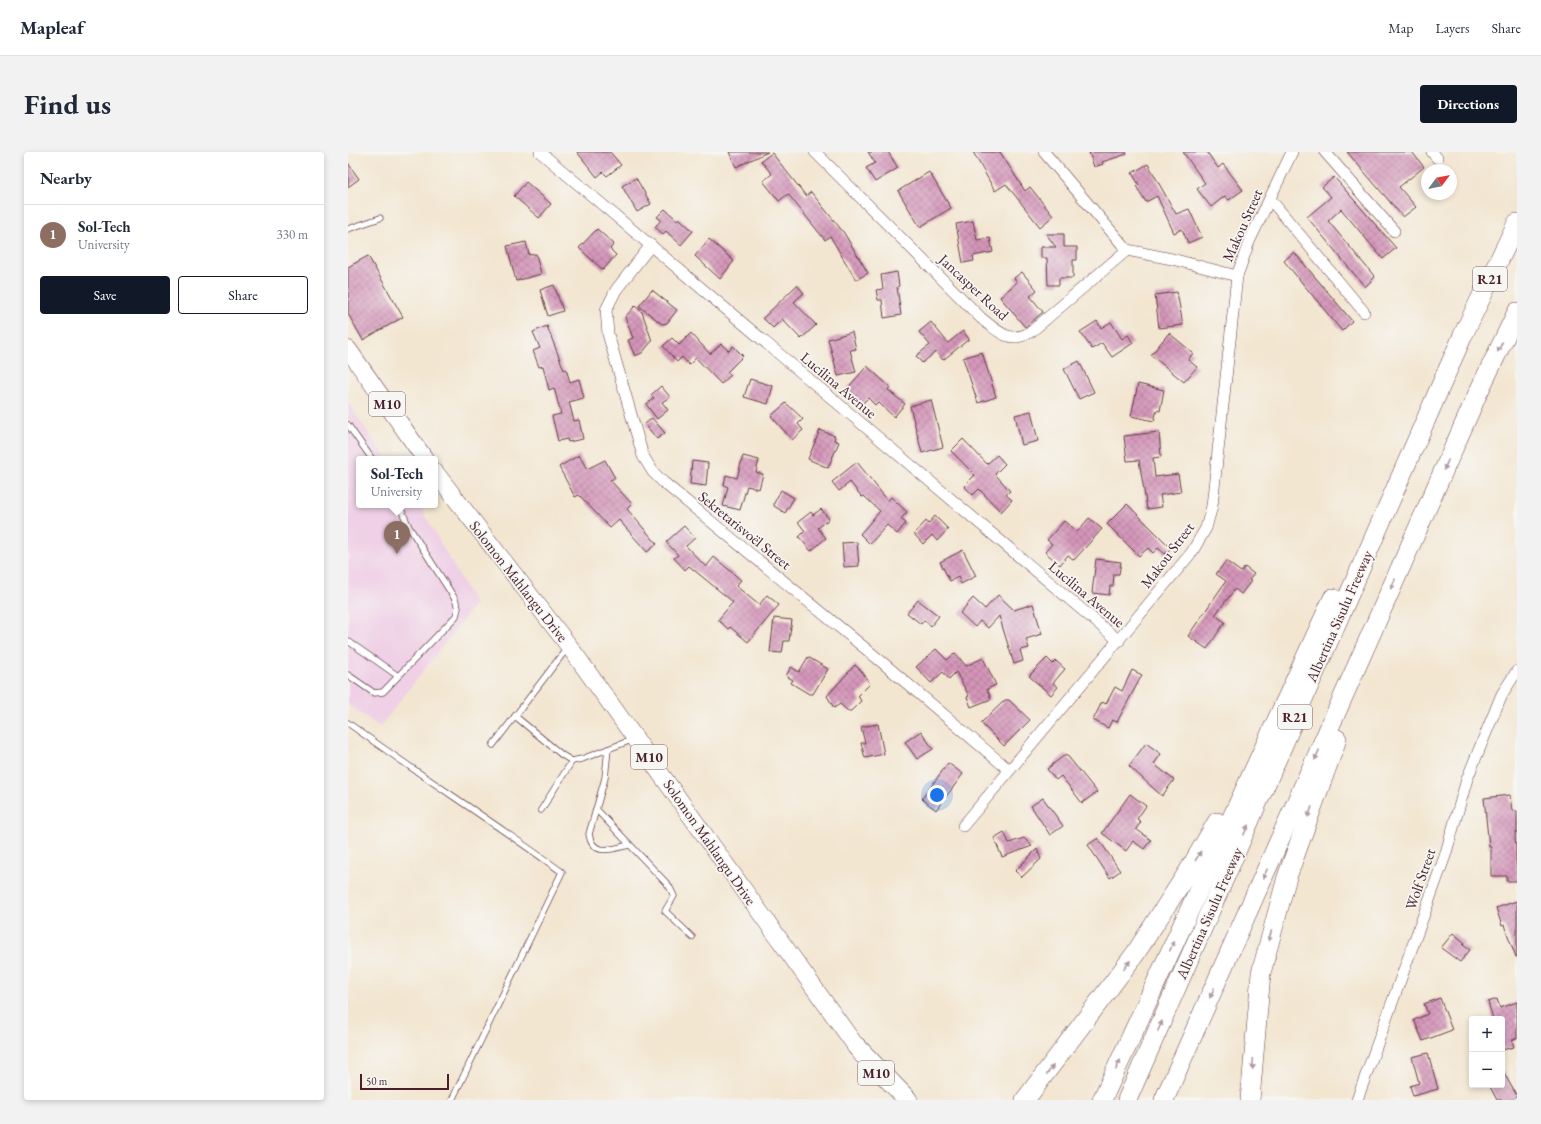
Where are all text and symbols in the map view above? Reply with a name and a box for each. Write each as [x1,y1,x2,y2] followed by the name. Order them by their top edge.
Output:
[20,15,84,40] text: Mapleaf
[1388,19,1413,37] text: Map
[1435,19,1470,37] text: Layers
[1492,19,1521,37] text: Share
[1420,85,1517,123] button: Directions
[24,86,111,122] text: Find us
[1421,164,1457,200] north arrow
[40,167,92,189] text: Nearby
[1218,185,1267,264] street label: Makou Street
[78,217,131,236] text: Sol-Tech
[50,226,56,243] text: 1
[277,226,308,243] text: 330 m
[78,236,130,253] text: University
[934,248,1013,324] street label: Jancasper Road
[1473,267,1507,291] road number: R21
[40,276,170,314] button: Save
[178,276,308,314] button: Share
[1497,341,1503,352] one-way arrow
[797,348,881,422] street label: Lucilina Avenue
[369,392,405,416] road number: M10
[356,456,438,508] popup
[1443,459,1449,470] one-way arrow
[371,464,423,483] text: Sol-Tech
[371,483,422,500] text: University
[695,487,795,573] street label: Sekretarisvoël Street
[466,516,572,646] street label: Solomon Mahlangu Drive
[1136,518,1198,592] street label: Makou Street
[384,521,410,554] pin: 1
[1301,547,1377,686] street label: Albertina Sisulu Freeway
[1045,557,1129,631] street label: Lucilina Avenue
[1390,578,1396,589] one-way arrow
[1278,705,1312,729] road number: R21
[631,745,667,769] road number: M10
[1314,749,1320,761] one-way arrow
[659,775,761,909] street label: Solomon Mahlangu Drive
[927,785,947,805] your location
[1307,806,1313,818] one-way arrow
[1243,824,1249,835] one-way arrow
[1171,844,1247,983] street label: Albertina Sisulu Freeway
[1401,845,1439,912] street label: Wolf Street
[1194,850,1201,862] one-way arrow
[1261,868,1267,880] one-way arrow
[1267,929,1273,942] one-way arrow
[1170,940,1176,952] one-way arrow
[1123,960,1131,970] one-way arrow
[1209,987,1215,998] one-way arrow
[1469,1016,1505,1088] map controls
[1469,1016,1505,1052] button: +
[1157,1020,1163,1031] one-way arrow
[1469,1052,1505,1088] button: −
[1116,1058,1122,1070] one-way arrow
[1249,1058,1256,1070] one-way arrow
[858,1061,894,1085] road number: M10
[1045,1064,1054,1075] one-way arrow
[360,1072,449,1091] scale bar
[366,1074,387,1088] text: 50 m

